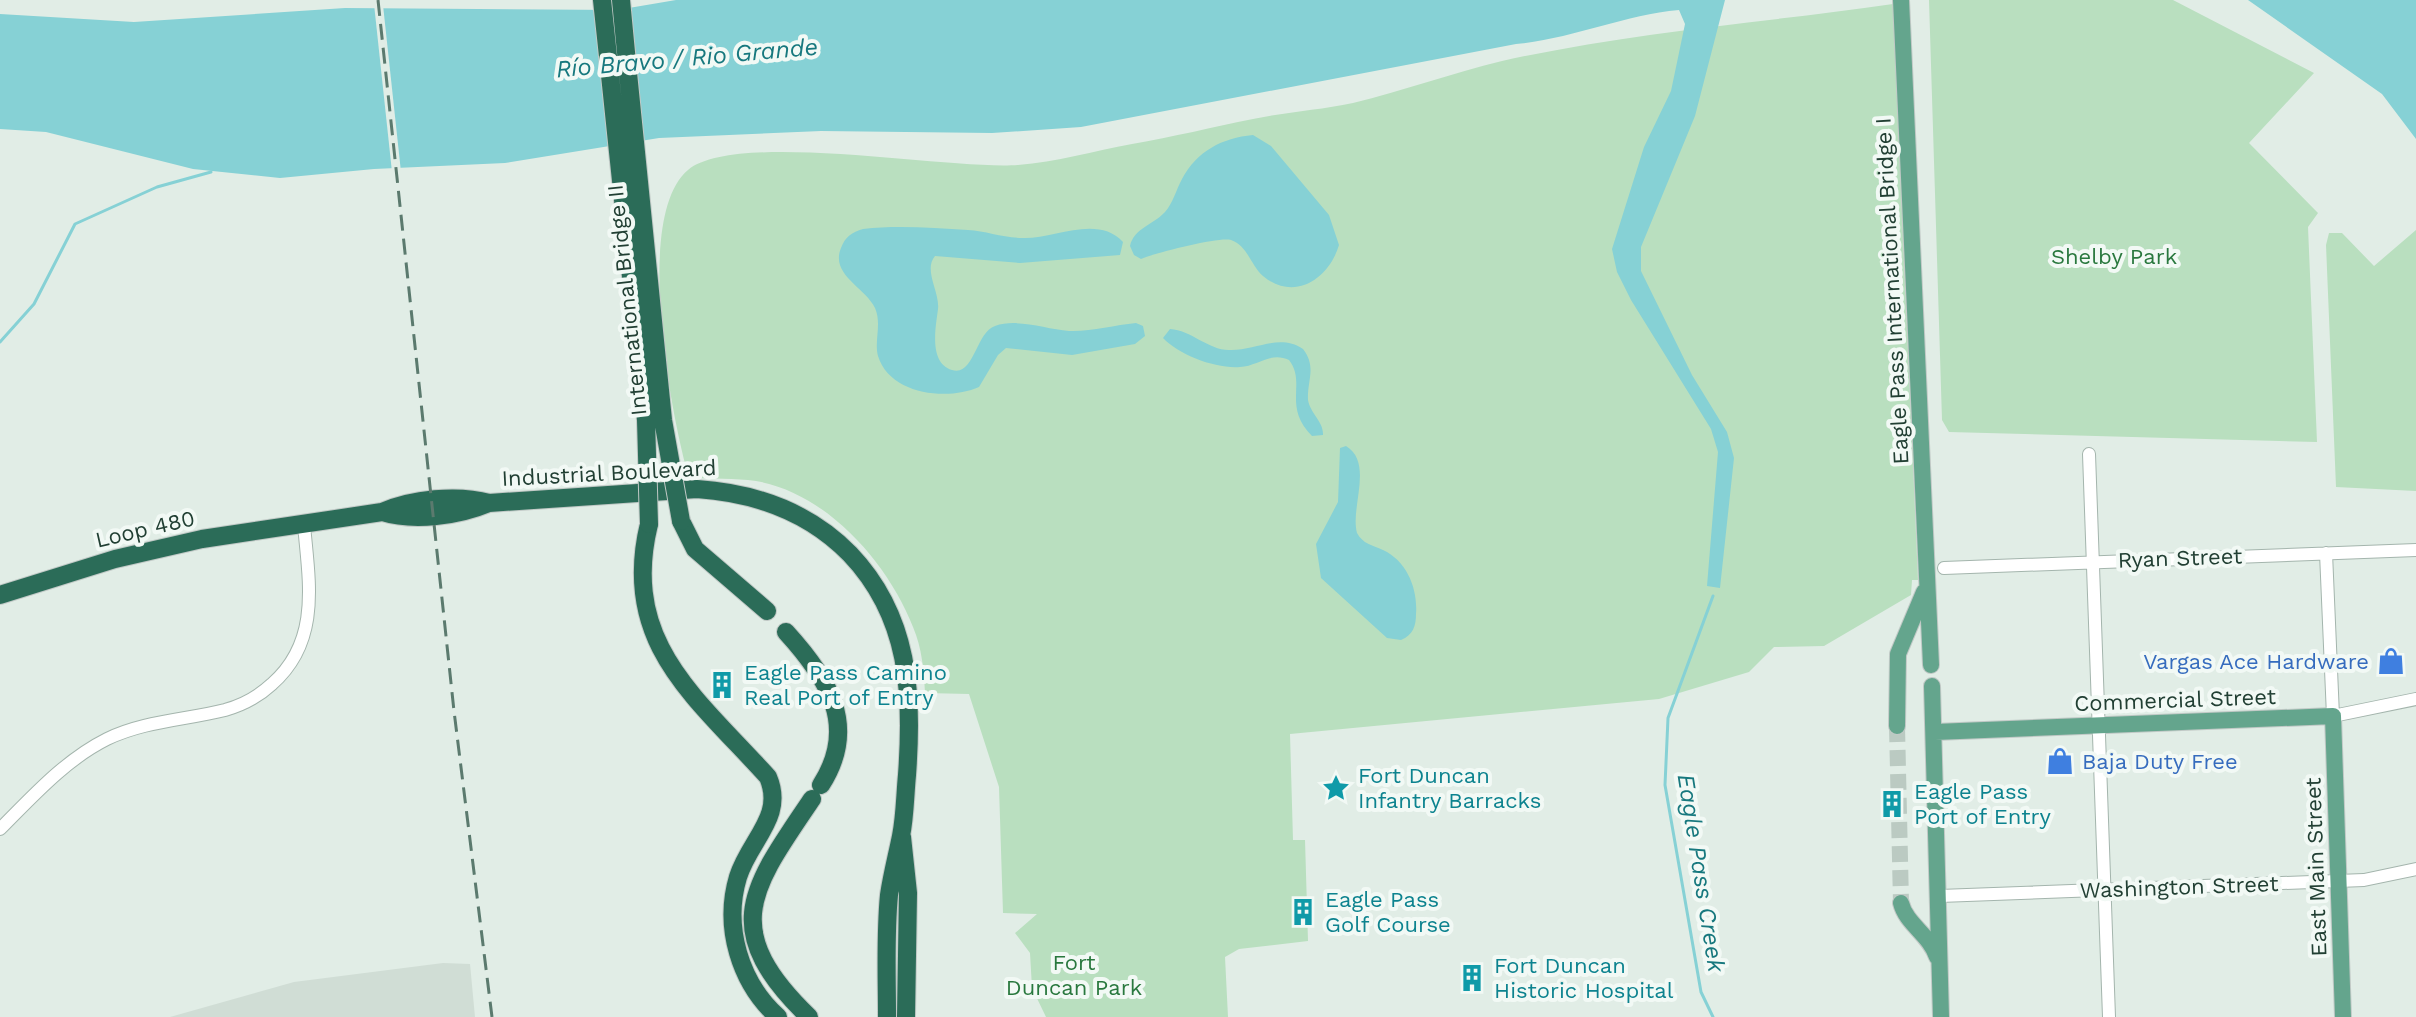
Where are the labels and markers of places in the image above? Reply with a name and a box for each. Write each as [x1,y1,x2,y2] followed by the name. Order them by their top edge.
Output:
[2376,646,2406,676] shop icon: Vargas Ace Hardware
[2143,649,2369,674] place label: Vargas Ace Hardware
[744,660,947,710] place label: Eagle Pass Camino Real Port of Entry
[707,670,737,700] building icon: Eagle Pass Camino Real Port of Entry
[2045,746,2075,776] shop icon: Baja Duty Free
[2082,749,2238,774] place label: Baja Duty Free
[1358,763,1541,813] place label: Fort Duncan Infantry Barracks
[1321,773,1351,803] place icon: Fort Duncan Infantry Barracks
[1914,779,2051,829] place label: Eagle Pass Port of Entry
[1877,789,1907,819] building icon: Eagle Pass Port of Entry
[1325,887,1451,937] place label: Eagle Pass Golf Course
[1288,897,1318,927] building icon: Eagle Pass Golf Course
[1494,953,1674,1003] place label: Fort Duncan Historic Hospital
[1457,963,1487,993] building icon: Fort Duncan Historic Hospital

